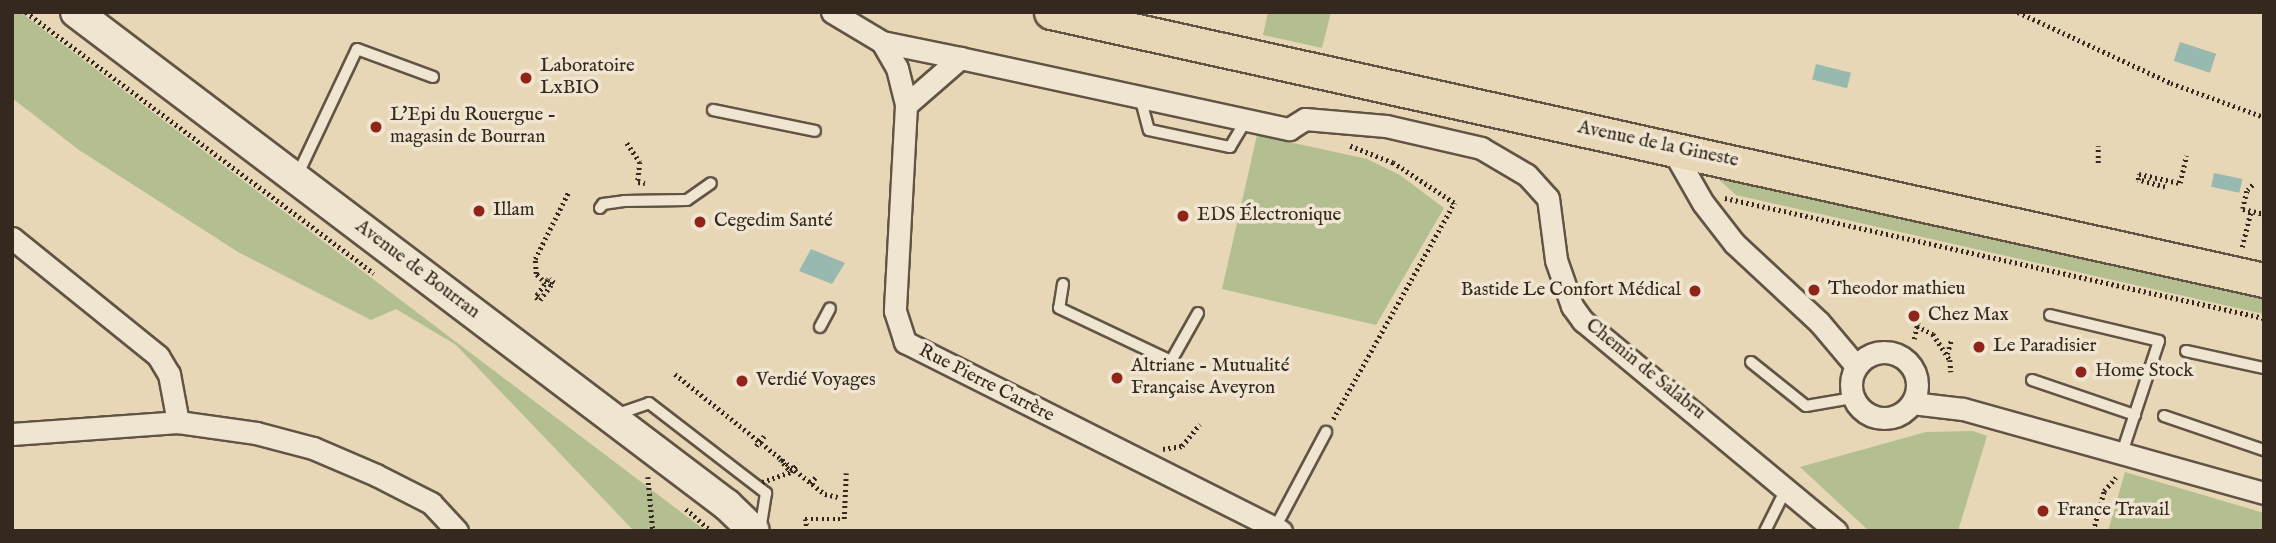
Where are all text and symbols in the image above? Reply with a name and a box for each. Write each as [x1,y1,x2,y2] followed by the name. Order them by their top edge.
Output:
[540,56,635,100] place label: Laboratoire LxBIO
[518,70,534,86] marker: Laboratoire LxBIO
[390,105,556,149] place label: L'Epi du Rouergue - magasin de Bourran
[1576,117,1740,173] street label: Avenue de la Gineste
[368,119,384,135] marker: L'Epi du Rouergue - magasin de Bourran
[493,200,534,222] place label: Illam
[471,203,487,219] marker: Illam
[1197,205,1341,227] place label: EDS Électronique
[1175,208,1191,224] marker: EDS Électronique
[714,211,833,233] place label: Cegedim Santé
[692,214,708,230] marker: Cegedim Santé
[350,216,484,324] street label: Avenue de Bourran
[1828,279,1965,301] place label: Theodor mathieu
[1461,280,1681,302] place label: Bastide Le Confort Médical
[1806,282,1822,298] marker: Theodor mathieu
[1687,283,1703,299] marker: Bastide Le Confort Médical
[1928,305,2009,327] place label: Chez Max
[1906,308,1922,324] marker: Chez Max
[1580,315,1710,425] street label: Chemin de Salabru
[1993,336,2096,358] place label: Le Paradisier
[1971,339,1987,355] marker: Le Paradisier
[915,340,1057,428] street label: Rue Pierre Carrère
[1131,356,1289,400] place label: Altriane - Mutualité Française Aveyron
[2095,361,2194,383] place label: Home Stock
[2073,364,2089,380] marker: Home Stock
[756,370,876,392] place label: Verdié Voyages
[1109,370,1125,386] marker: Altriane - Mutualité Française Aveyron
[734,373,750,389] marker: Verdié Voyages
[2057,500,2169,522] place label: France Travail
[2035,503,2051,519] marker: France Travail

